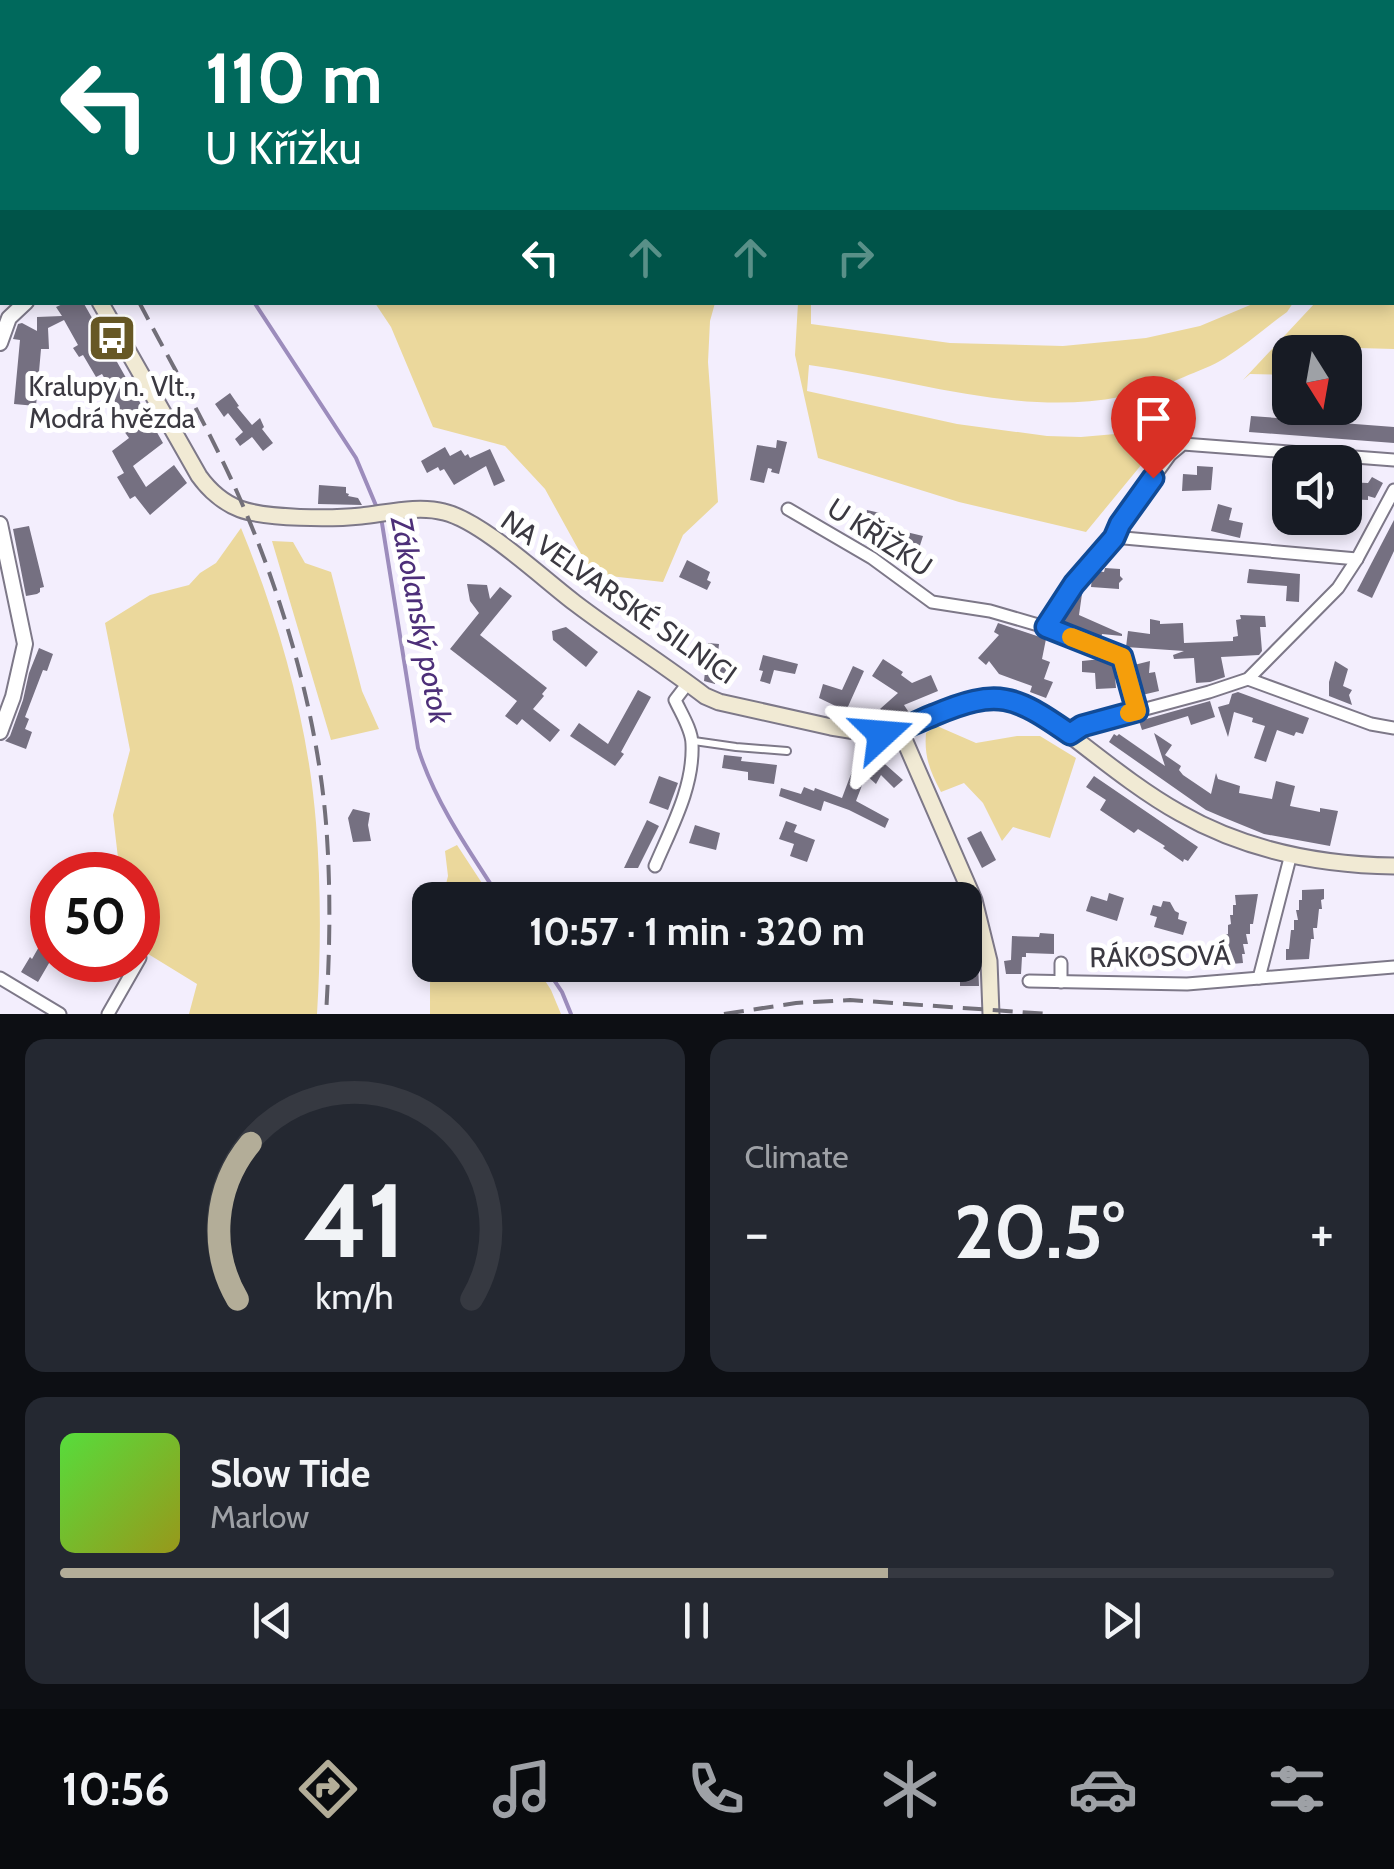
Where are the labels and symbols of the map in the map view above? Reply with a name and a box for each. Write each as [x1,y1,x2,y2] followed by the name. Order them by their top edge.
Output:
[86,312,138,364] bus stop icon: Kralupy n. Vlt., Modrá hvězda
[1272,335,1362,425] north arrow
[28,369,196,435] place label: Kralupy n. Vlt., Modrá hvězda
[1111,376,1196,479] pin
[821,491,939,583] street label: U KŘÍŽKU
[495,503,743,691] street label: NA VELVARSKÉ SILNICI
[382,511,459,728] water label: Zákolanský potok
[830,682,934,786] position arrow
[30,852,160,982] speed limit sign: 50
[1089,938,1232,974] street label: RÁKOSOVÁ

